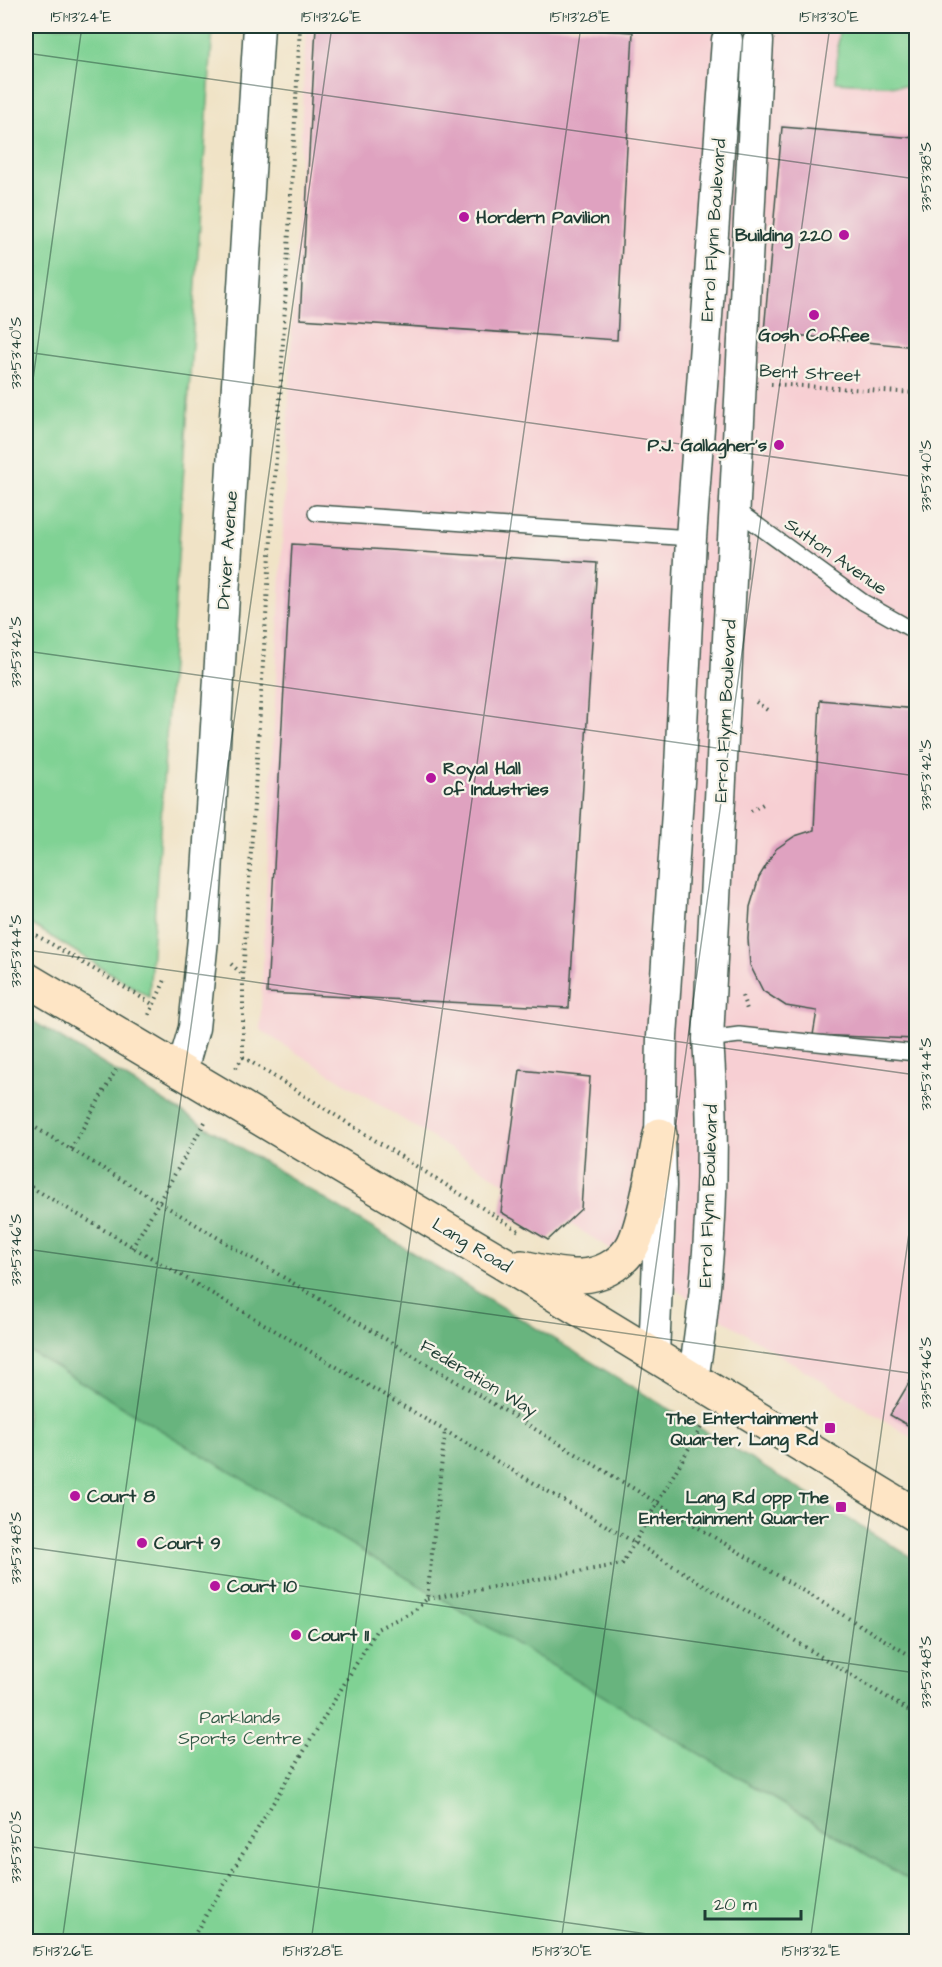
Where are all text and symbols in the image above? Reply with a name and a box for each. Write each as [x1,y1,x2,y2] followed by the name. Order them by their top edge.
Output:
[51,7,112,28] text: 151°13'24"E
[301,7,361,28] text: 151°13'26"E
[550,7,610,28] text: 151°13'28"E
[799,7,859,28] text: 151°13'30"E
[695,138,733,322] street label: Errol Flynn Boulevard
[916,142,937,212] text: 33°53'38"S
[476,205,609,230] place label: Hordern Pavilion
[457,210,471,224] marker: Hordern Pavilion
[735,223,833,249] place label: Building 220
[837,228,851,242] marker: Building 220
[807,308,821,322] marker: Gosh Coffee
[6,317,27,389] text: 33°53'40"S
[758,323,870,348] place label: Gosh Coffee
[759,358,862,389] street label: Bent Street
[647,433,767,459] place label: P.J. Gallagher's
[772,438,786,452] marker: P.J. Gallagher's
[916,440,937,512] text: 33°53'40"S
[211,490,244,610] street label: Driver Avenue
[779,512,892,601] street label: Sutton Avenue
[6,616,27,688] text: 33°53'42"S
[708,619,744,803] street label: Errol Flynn Boulevard
[916,739,937,811] text: 33°53'42"S
[443,756,549,802] place label: Royal Hall of Industries
[424,771,438,785] marker: Royal Hall of Industries
[6,914,27,987] text: 33°53'44"S
[916,1037,937,1110] text: 33°53'44"S
[693,1104,725,1288] street label: Errol Flynn Boulevard
[427,1212,516,1280] street label: Lang Road
[6,1214,27,1286] text: 33°53'46"S
[415,1334,542,1424] street label: Federation Way
[916,1337,937,1409] text: 33°53'46"S
[665,1406,819,1453] place label: The Entertainment Quarter, Lang Rd
[823,1421,837,1435] marker: The Entertainment Quarter, Lang Rd
[87,1484,155,1509] place label: Court 8
[639,1485,829,1531] place label: Lang Rd opp The Entertainment Quarter
[68,1489,82,1503] marker: Court 8
[834,1500,848,1514] marker: Lang Rd opp The Entertainment Quarter
[6,1511,27,1584] text: 33°53'48"S
[154,1531,221,1556] place label: Court 9
[135,1536,149,1550] marker: Court 9
[227,1574,298,1599] place label: Court 10
[208,1579,222,1593] marker: Court 10
[308,1623,370,1648] place label: Court 11
[289,1628,303,1642] marker: Court 11
[916,1635,937,1708] text: 33°53'48"S
[178,1705,302,1751] park label: Parklands Sports Centre
[6,1810,27,1883] text: 33°53'50"S
[705,1883,801,1921] scale bar
[714,1892,757,1917] text: 20 m
[33,1941,93,1962] text: 151°13'26"E
[283,1941,343,1962] text: 151°13'28"E
[532,1941,592,1962] text: 151°13'30"E
[782,1941,840,1962] text: 151°13'32"E

